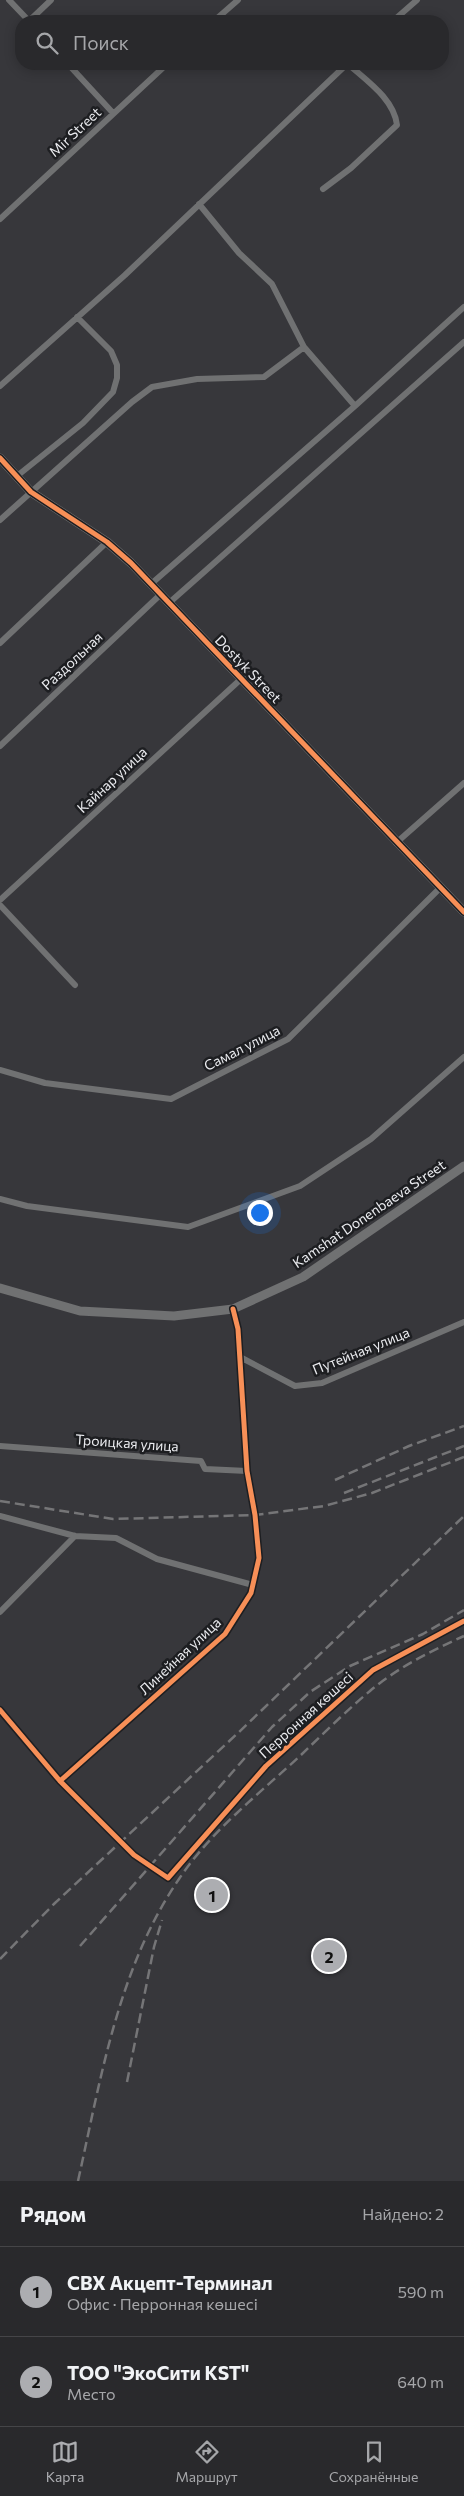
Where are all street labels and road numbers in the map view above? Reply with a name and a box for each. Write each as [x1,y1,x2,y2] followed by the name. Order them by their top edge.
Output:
[45,103,104,160] street label: Mir Street
[38,628,106,693] street label: Раздольная
[212,631,285,706] street label: Dostyk Street
[73,743,150,816] street label: Кайнар улица
[201,1021,283,1074] street label: Самал улица
[289,1156,449,1271] street label: Kamshat Donenbaeva Street
[310,1323,412,1378] street label: Путейная улица
[75,1430,179,1455] street label: Троицкая улица
[135,1613,224,1698] street label: Линейная улица
[255,1668,356,1761] street label: Перронная көшесі

